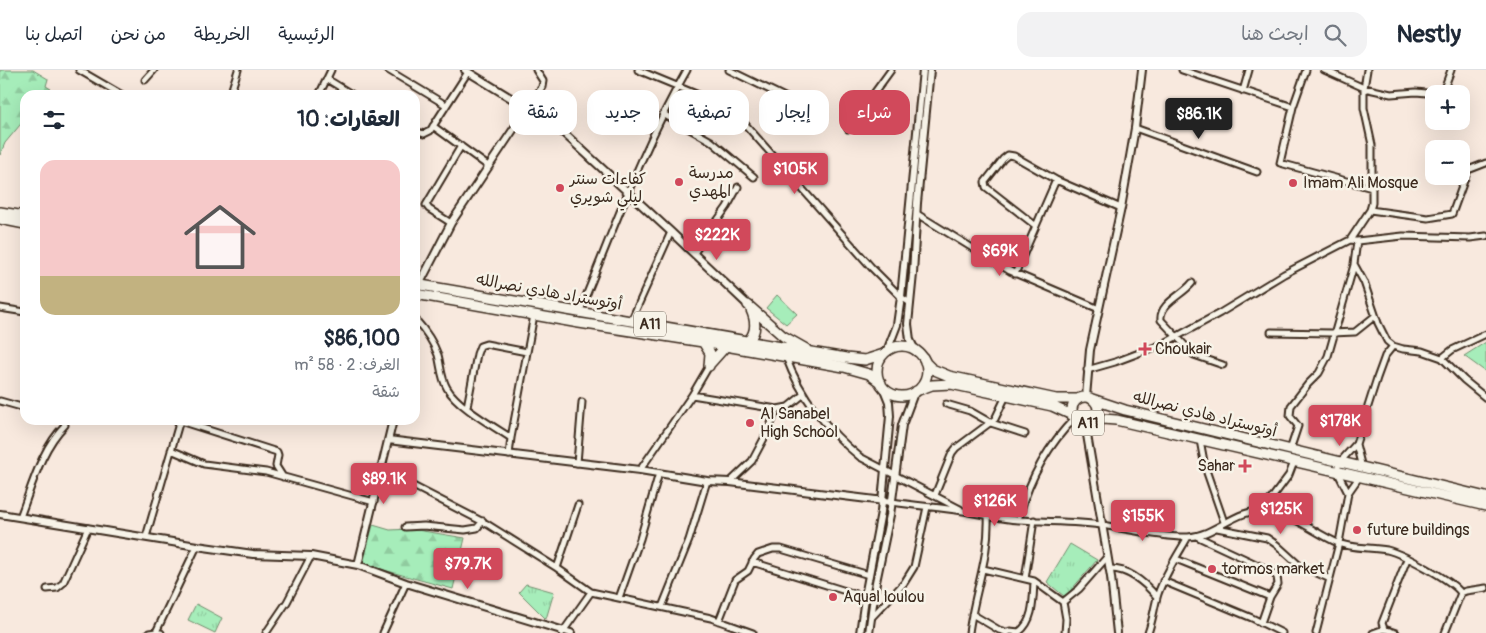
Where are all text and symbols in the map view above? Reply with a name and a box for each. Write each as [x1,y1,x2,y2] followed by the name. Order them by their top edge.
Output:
[1017,12,1367,57] search box
[1397,20,1461,49] text: Nestly
[1321,21,1349,49] icon: search
[1241,22,1309,46] text: ابحث هنا
[25,23,83,46] text: اتصل بنا
[111,23,166,46] text: من نحن
[194,23,250,46] text: الخريطة
[278,23,335,46] text: الرئيسية
[1425,85,1470,185] map controls
[1425,85,1470,130] button: +
[509,90,577,135] chip: شقة
[587,90,659,135] chip: جديد
[669,90,749,135] chip: تصفية
[759,90,829,135] chip: إيجار
[839,90,910,135] chip: شراء
[1158,98,1240,140] pin: $86.1K
[1176,104,1222,124] text: $86.1K
[40,106,68,134] icon: filters
[297,106,400,133] text: العقارات: 10
[1425,140,1470,185] button: −
[760,152,830,195] pin: $105K
[773,159,817,179] text: $105K
[689,163,734,202] place label: مدرسة المهدي
[568,169,646,211] place label: كفاءات سنتر ليلي شويري
[1303,173,1418,193] place label: Imam Ali Mosque
[673,176,685,188] marker: مدرسة المهدي
[1287,177,1299,189] marker: Imam Ali Mosque
[554,182,566,194] marker: كفاءات سنتر ليلي شويري
[175,192,265,282] icon: home
[682,218,752,261] pin: $222K
[694,225,740,245] text: $222K
[970,234,1030,277] pin: $69K
[982,241,1018,261] text: $69K
[474,269,623,316] street label: أوتوستراد هادي نصرالله
[634,312,666,336] road number: A11
[324,325,400,352] text: $86,100
[1155,339,1212,359] place label: Choukair
[1139,343,1151,355] marker: Choukair
[294,355,400,375] text: الغرف: 2 · 58 m²
[372,382,400,402] text: شقة
[1131,386,1279,443] street label: أوتوستراد هادي نصرالله
[760,404,838,442] place label: Al Sanabel High School
[1305,404,1375,447] pin: $178K
[1072,410,1104,436] road number: A11
[1319,411,1361,431] text: $178K
[744,417,756,429] marker: Al Sanabel High School
[1198,456,1235,476] place label: Sahar
[1239,460,1251,472] marker: Sahar
[343,462,425,505] pin: $89.1K
[362,469,406,489] text: $89.1K
[960,484,1030,527] pin: $126K
[974,491,1016,511] text: $126K
[1246,492,1316,535] pin: $125K
[1260,499,1302,519] text: $125K
[1108,500,1178,542] pin: $155K
[1122,506,1164,526] text: $155K
[1367,520,1470,540] place label: future buildings
[1351,524,1363,536] marker: future buildings
[427,548,509,590] pin: $79.7K
[445,554,492,574] text: $79.7K
[1221,559,1325,579] place label: tormos market
[1206,563,1218,575] marker: tormos market
[843,587,925,607] place label: Aqual loulou
[827,591,839,603] marker: Aqual loulou

